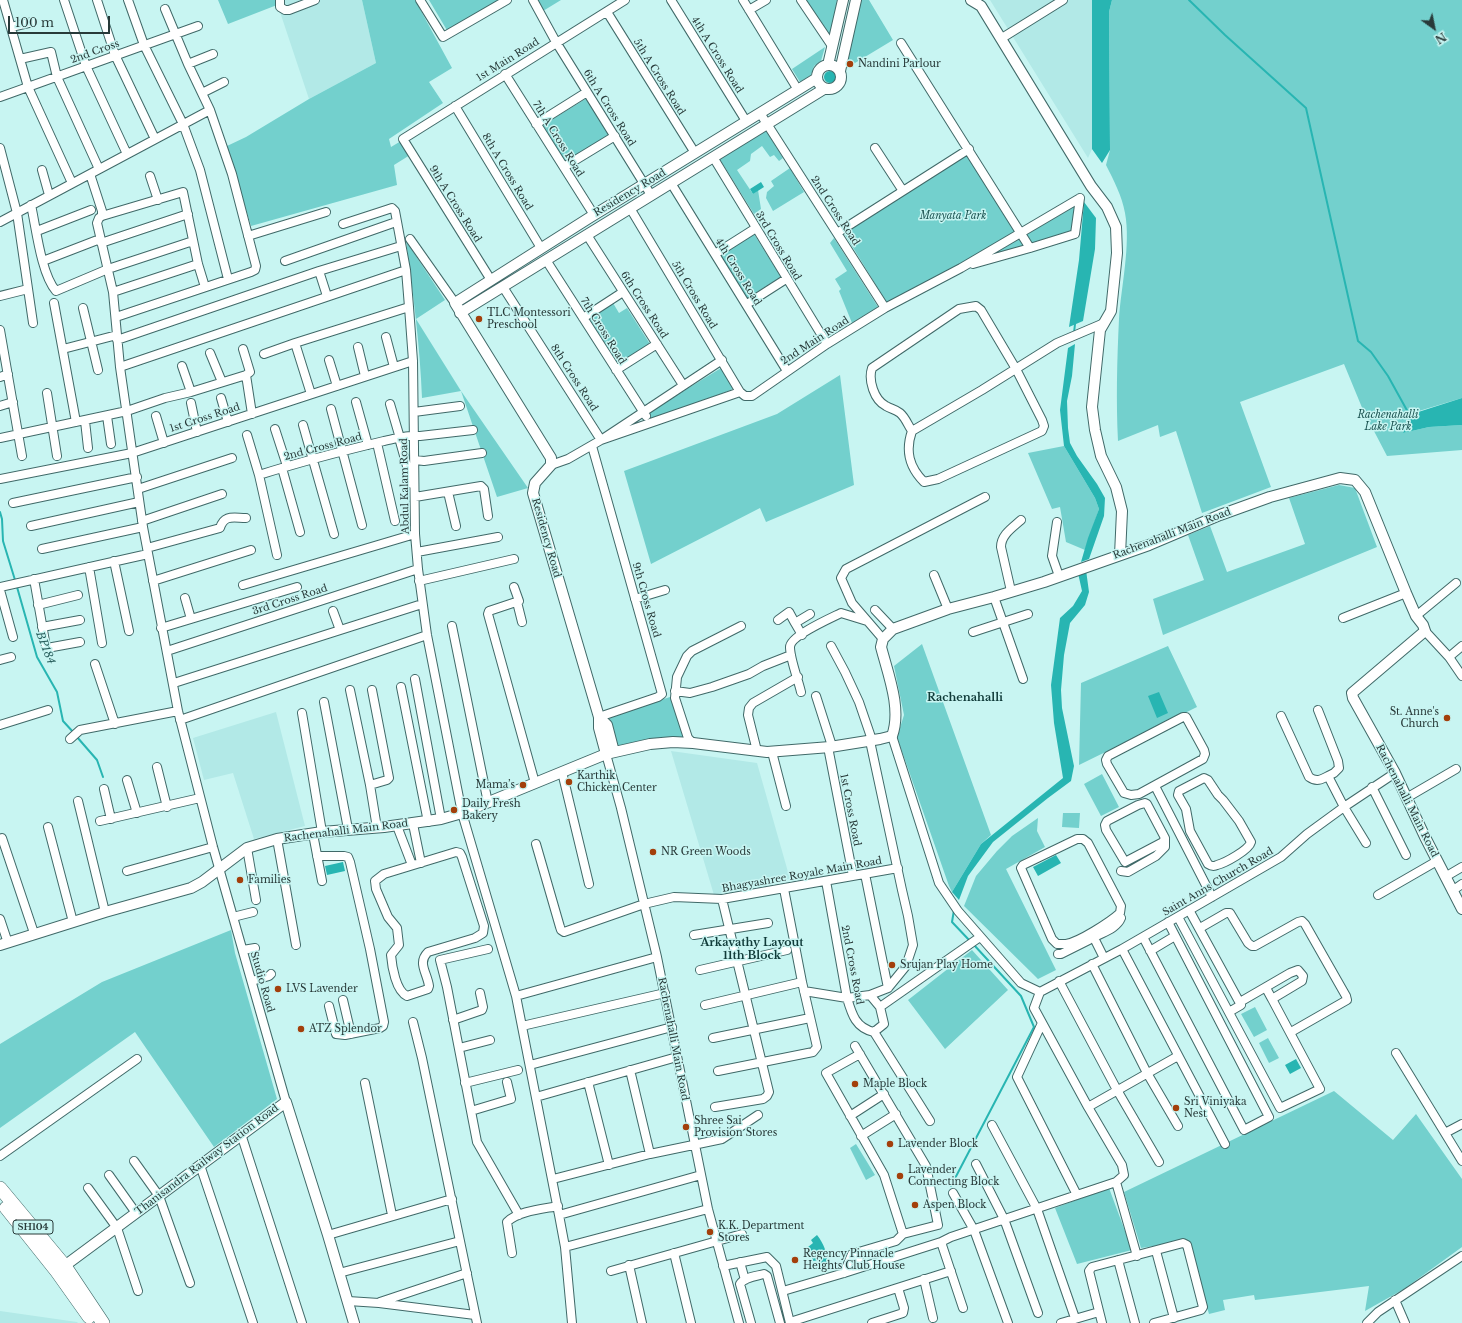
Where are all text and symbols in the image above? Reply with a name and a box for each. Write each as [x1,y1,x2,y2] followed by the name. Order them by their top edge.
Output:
[10,8,112,34] scale bar
[1414,8,1454,48] north arrow
[15,15,54,30] text: 100 m
[689,15,745,95] street label: 4th A Cross Road
[1432,29,1449,47] text: N
[474,36,542,84] street label: 1st Main Road
[631,37,687,117] street label: 5th A Cross Road
[69,38,121,66] street label: 2nd Cross
[858,58,941,70] place label: Nandini Parlour
[845,59,855,69] marker: Nandini Parlour
[581,67,637,149] street label: 6th A Cross Road
[530,99,586,179] street label: 7th A Cross Road
[479,131,535,213] street label: 8th A Cross Road
[427,163,483,245] street label: 9th A Cross Road
[592,167,668,219] street label: Residency Road
[808,174,862,248] street label: 2nd Cross Road
[753,209,803,283] street label: 3rd Cross Road
[920,210,986,222] park label: Manyata Park
[712,236,764,308] street label: 4th Cross Road
[669,259,719,331] street label: 5th Cross Road
[618,269,670,341] street label: 6th Cross Road
[578,295,628,367] street label: 7th Cross Road
[487,307,571,330] place label: TLC Montessori Preschool
[474,314,484,324] marker: TLC Montessori Preschool
[779,314,851,368] street label: 2nd Main Road
[548,342,600,414] street label: 8th Cross Road
[168,401,242,435] street label: 1st Cross Road
[1357,409,1419,432] park label: Rachenahalli Lake Park
[283,431,363,463] street label: 2nd Cross Road
[398,438,412,534] street label: Abdul Kalam Road
[529,497,563,579] street label: Residency Road
[1111,506,1233,562] street label: Rachenahalli Main Road
[630,561,662,639] street label: 9th Cross Road
[251,582,329,618] street label: 3rd Cross Road
[33,630,57,666] water label: BP184
[927,691,1003,705] district label: Rachenahalli
[1390,706,1439,730] place label: St. Anne's Church
[1442,713,1452,723] marker: St. Anne's Church
[1373,742,1441,860] street label: Rachenahalli Main Road
[577,770,657,794] place label: Karthik Chicken Center
[837,773,863,847] street label: 1st Cross Road
[564,777,574,787] marker: Karthik Chicken Center
[476,779,515,791] place label: Mama’s
[518,780,528,790] marker: Mama’s
[462,798,521,822] place label: Daily Fresh Bakery
[449,805,459,815] marker: Daily Fresh Bakery
[283,817,409,845] street label: Rachenahalli Main Road
[1161,845,1275,919] street label: Saint Anns Church Road
[661,846,751,858] place label: NR Green Woods
[648,847,658,857] marker: NR Green Woods
[721,855,883,895] street label: Bhagyashree Royale Main Road
[248,874,291,886] place label: Families
[235,875,245,885] marker: Families
[838,924,866,1006] street label: 2nd Cross Road
[700,936,804,962] district label: Arkavathy Layout 11th Block
[248,950,276,1014] street label: Studio Road
[900,959,993,971] place label: Srujan Play Home
[887,960,897,970] marker: Srujan Play Home
[655,976,691,1102] street label: Rachenahalli Main Road
[286,983,358,995] place label: LVS Lavender
[273,984,283,994] marker: LVS Lavender
[309,1023,382,1035] place label: ATZ Splendor
[296,1024,306,1034] marker: ATZ Splendor
[863,1078,927,1090] place label: Maple Block
[850,1079,860,1089] marker: Maple Block
[1184,1096,1246,1120] place label: Sri Viniyaka Nest
[133,1102,281,1218] street label: Thanisandra Railway Station Road
[1171,1103,1181,1113] marker: Sri Viniyaka Nest
[694,1115,777,1138] place label: Shree Sai Provision Stores
[681,1122,691,1132] marker: Shree Sai Provision Stores
[898,1138,978,1150] place label: Lavender Block
[885,1139,895,1149] marker: Lavender Block
[908,1164,999,1188] place label: Lavender Connecting Block
[895,1171,905,1181] marker: Lavender Connecting Block
[923,1199,987,1211] place label: Aspen Block
[910,1200,920,1210] marker: Aspen Block
[13,1220,53,1234] road number: SH104
[718,1220,804,1244] place label: K.K. Department Stores
[705,1227,715,1237] marker: K.K. Department Stores
[803,1248,905,1272] place label: Regency Pinnacle Heights Club House
[790,1255,800,1265] marker: Regency Pinnacle Heights Club House

